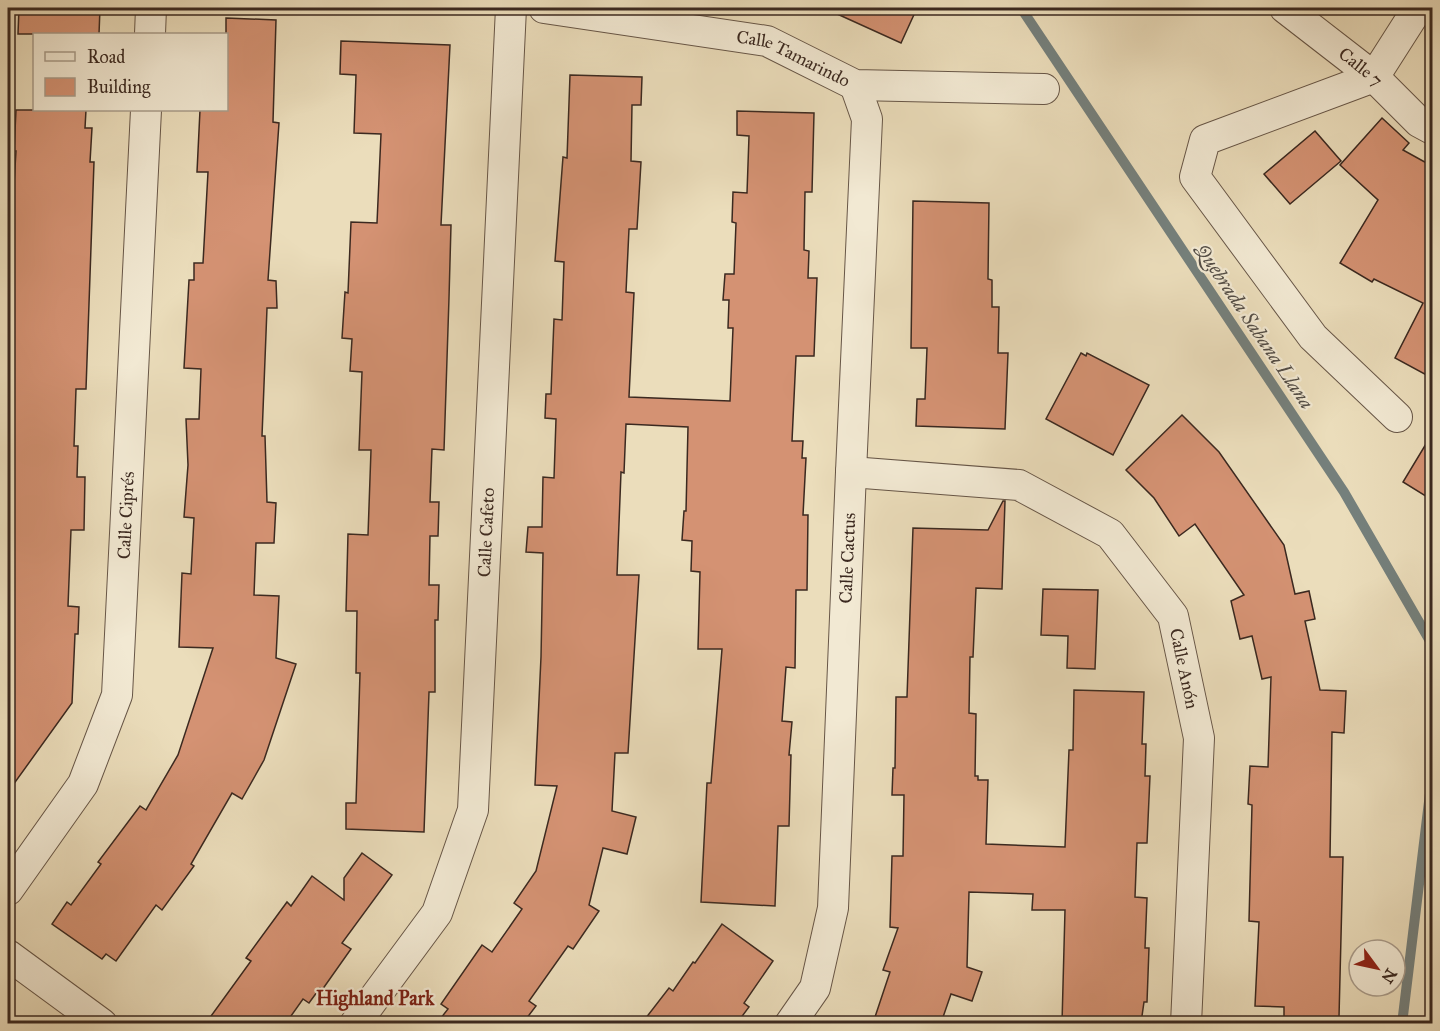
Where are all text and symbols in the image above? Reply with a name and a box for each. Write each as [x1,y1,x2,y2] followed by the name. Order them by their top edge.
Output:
[735,26,854,92] street label: Calle Tamarindo
[33,33,228,111] legend
[1334,43,1388,91] street label: Calle 7
[87,46,125,68] text: Road
[87,76,151,99] text: Building
[1190,238,1319,413] water label: Quebrada Sabana Llana
[113,471,139,560] street label: Calle Ciprés
[473,487,499,578] street label: Calle Cafeto
[835,512,860,604] street label: Calle Cactus
[1165,626,1204,711] street label: Calle Anón
[1347,938,1407,998] north arrow
[1377,965,1401,987] text: N
[316,986,435,1011] district label: Highland Park

